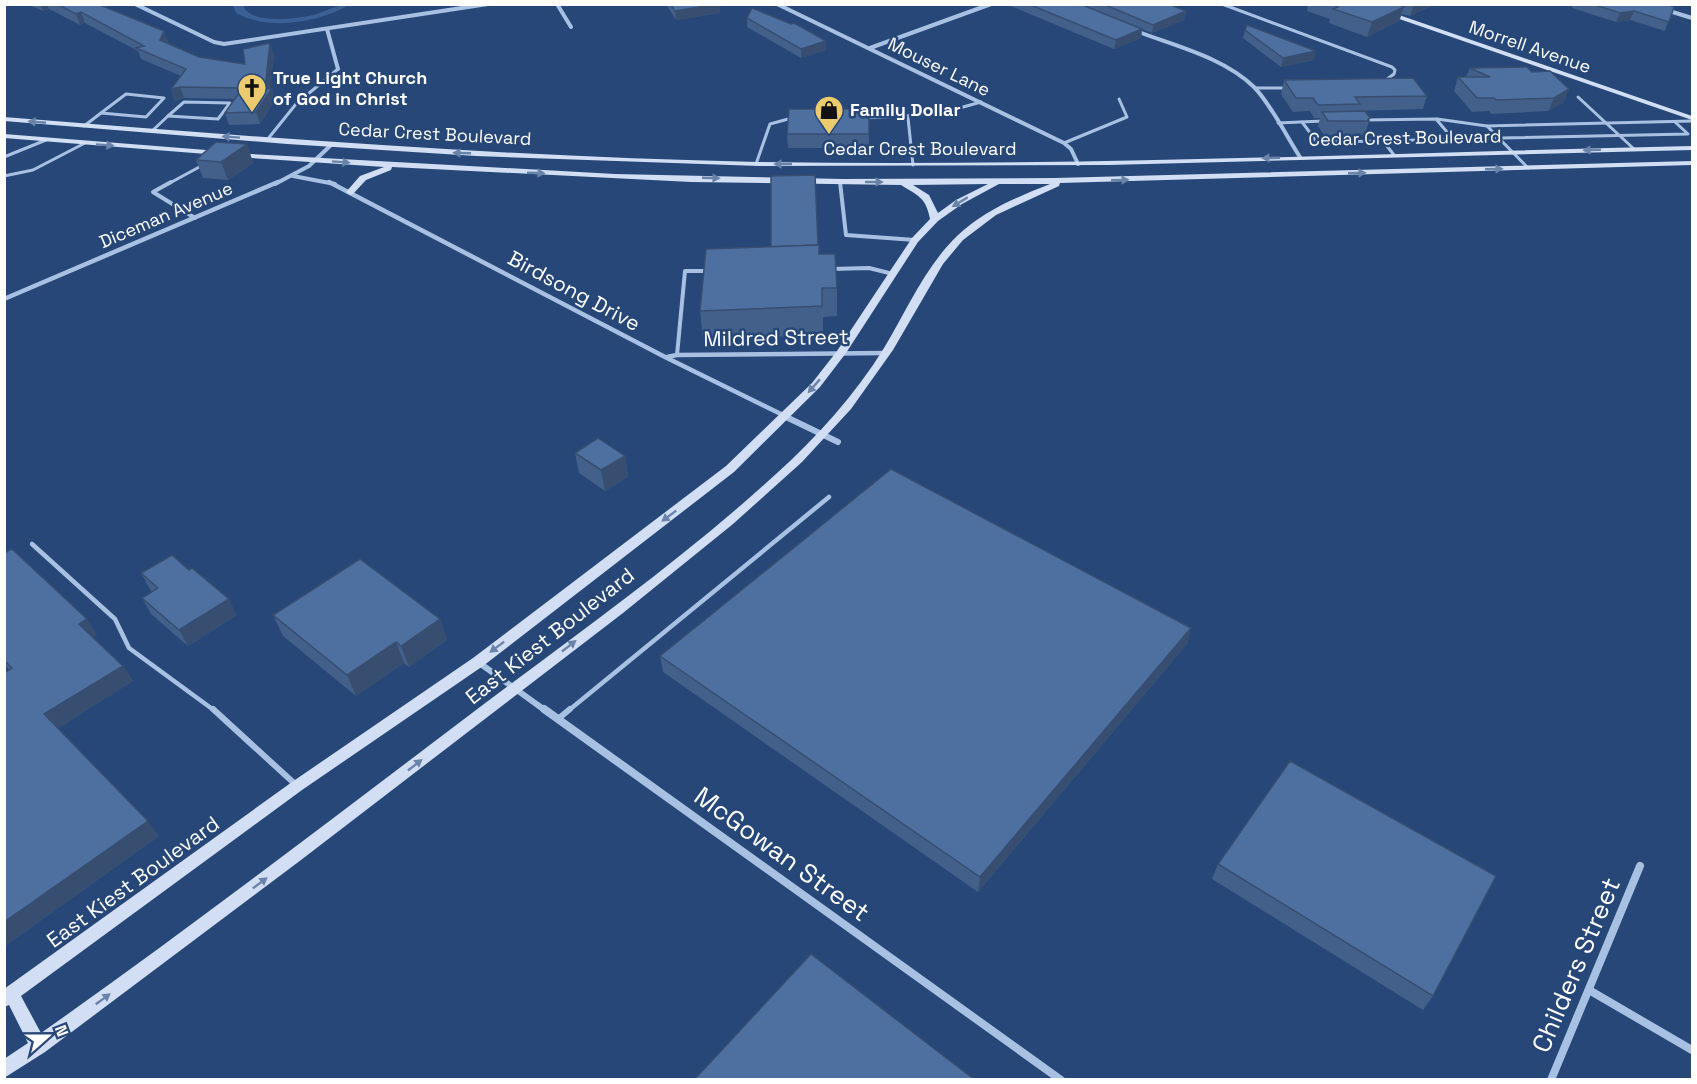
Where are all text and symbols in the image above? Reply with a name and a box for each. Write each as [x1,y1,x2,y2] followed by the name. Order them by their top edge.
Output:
[1466,15,1594,78] street label: Morrell Avenue
[884,32,994,101] street label: Mouser Lane
[273,66,427,110] place label: True Light Church of God in Christ
[236,72,268,114] church icon: True Light Church of God in Christ
[813,94,845,136] shop icon: Family Dollar
[850,98,961,121] place label: Family Dollar
[27,117,46,127] one-way arrow
[338,117,532,150] street label: Cedar Crest Boulevard
[1308,124,1502,151] street label: Cedar Crest Boulevard
[222,133,241,142] one-way arrow
[824,137,1017,160] street label: Cedar Crest Boulevard
[95,140,114,150] one-way arrow
[1583,145,1602,155] one-way arrow
[453,149,472,158] one-way arrow
[1262,154,1281,163] one-way arrow
[332,157,351,167] one-way arrow
[773,159,792,169] one-way arrow
[1484,164,1503,174] one-way arrow
[526,168,545,177] one-way arrow
[1348,168,1367,178] one-way arrow
[702,173,721,183] one-way arrow
[1111,175,1130,184] one-way arrow
[96,176,236,253] street label: Diceman Avenue
[865,177,884,187] one-way arrow
[952,197,968,208] one-way arrow
[503,244,645,337] street label: Birdsong Drive
[703,323,849,352] street label: Mildred Street
[808,378,821,393] one-way arrow
[661,509,677,522] one-way arrow
[460,561,640,710] street label: East Kiest Boulevard
[490,640,505,652] one-way arrow
[562,640,577,652] one-way arrow
[407,758,423,771] one-way arrow
[688,779,876,929] street label: McGowan Street
[41,810,224,953] street label: East Kiest Boulevard
[1524,872,1628,1058] street label: Childers Street
[253,878,268,890] one-way arrow
[94,993,110,1005] one-way arrow
[18,1006,78,1066] north arrow
[50,1022,73,1040] text: N

